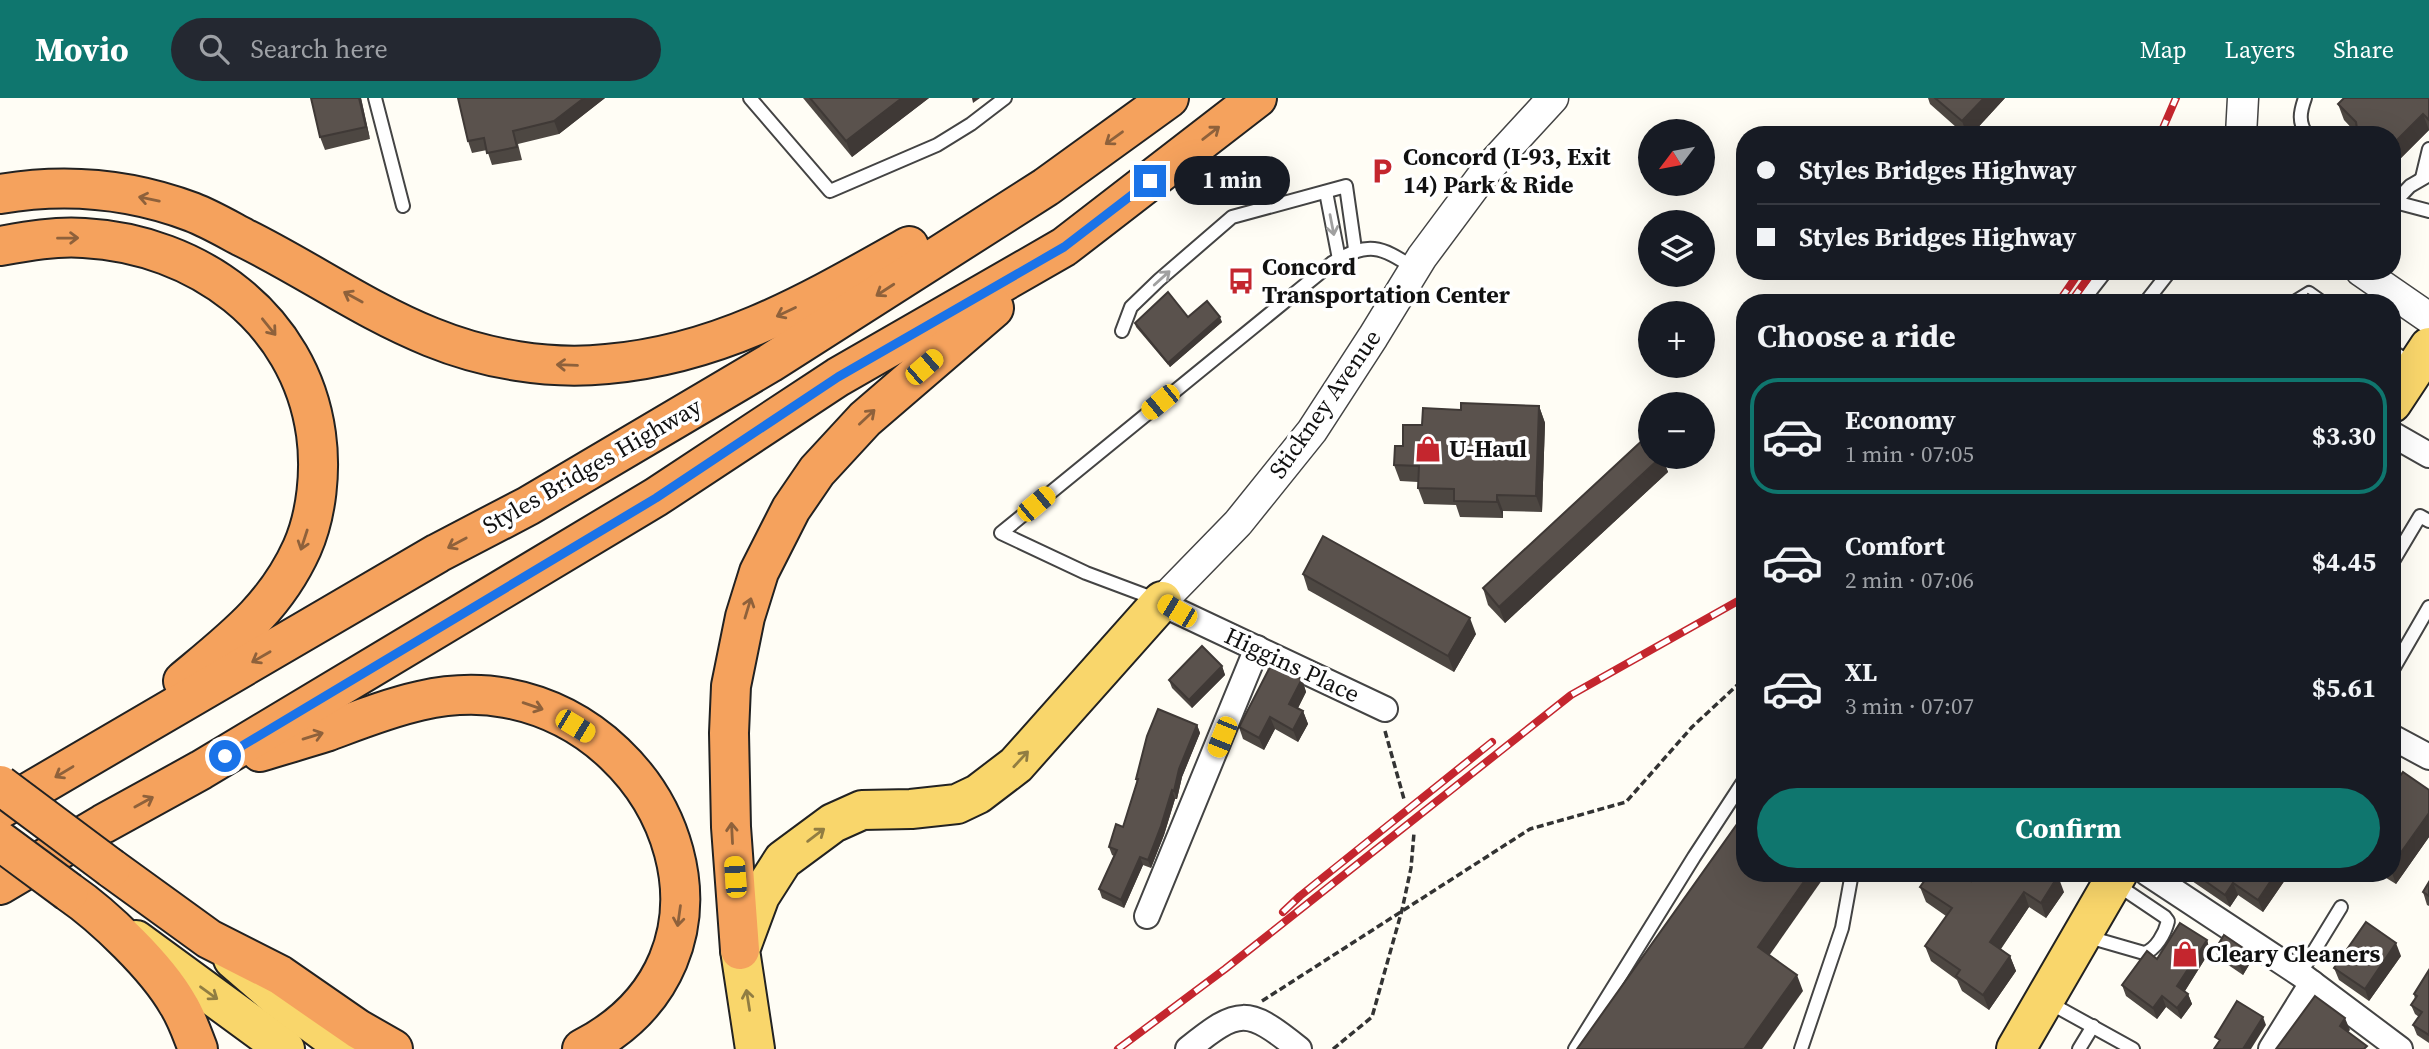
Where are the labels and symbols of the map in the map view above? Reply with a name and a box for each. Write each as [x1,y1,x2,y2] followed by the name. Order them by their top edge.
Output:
[1638,119,1715,196] north arrow
[1201,126,1220,141] one-way arrow
[1105,131,1124,145] one-way arrow
[1403,140,1611,201] place label: Concord (I-93, Exit 14) Park & Ride
[1174,156,1290,206] callout: 1 min
[1367,156,1397,186] parking icon: Concord (I-93, Exit 14) Park & Ride
[1134,165,1166,197] route end
[138,192,161,206] one-way arrow
[1326,213,1339,236] one-way arrow
[56,232,79,245] one-way arrow
[1262,250,1511,311] place label: Concord Transportation Center
[1226,266,1256,296] bus stop icon: Concord Transportation Center
[1153,270,1171,286] one-way arrow
[876,282,895,297] one-way arrow
[344,290,364,304] one-way arrow
[776,305,797,319] one-way arrow
[261,317,277,335] one-way arrow
[1261,323,1388,485] street label: Stickney Avenue
[902,345,947,389] car
[556,358,579,372] one-way arrow
[1138,381,1183,423] car
[476,389,708,542] street label: Styles Bridges Highway
[858,409,875,426] one-way arrow
[1449,432,1527,465] place label: U-Haul
[1413,434,1443,464] shop icon: U-Haul
[1014,482,1059,526] car
[297,529,309,551] one-way arrow
[448,536,468,550] one-way arrow
[1154,591,1201,631] car
[742,597,755,619] one-way arrow
[1219,619,1365,710] street label: Higgins Place
[251,650,271,664] one-way arrow
[522,700,544,713] one-way arrow
[552,706,599,746] car
[1205,714,1240,760] car
[302,728,324,741] one-way arrow
[209,740,241,772] route start
[1013,750,1030,767] one-way arrow
[55,765,75,779] one-way arrow
[133,795,154,808] one-way arrow
[725,822,738,845] one-way arrow
[806,828,825,842] one-way arrow
[724,855,747,899] car
[673,904,686,927] one-way arrow
[2206,937,2380,970] place label: Cleary Cleaners
[2170,939,2200,969] shop icon: Cleary Cleaners
[199,986,218,1001] one-way arrow
[741,989,754,1011] one-way arrow

